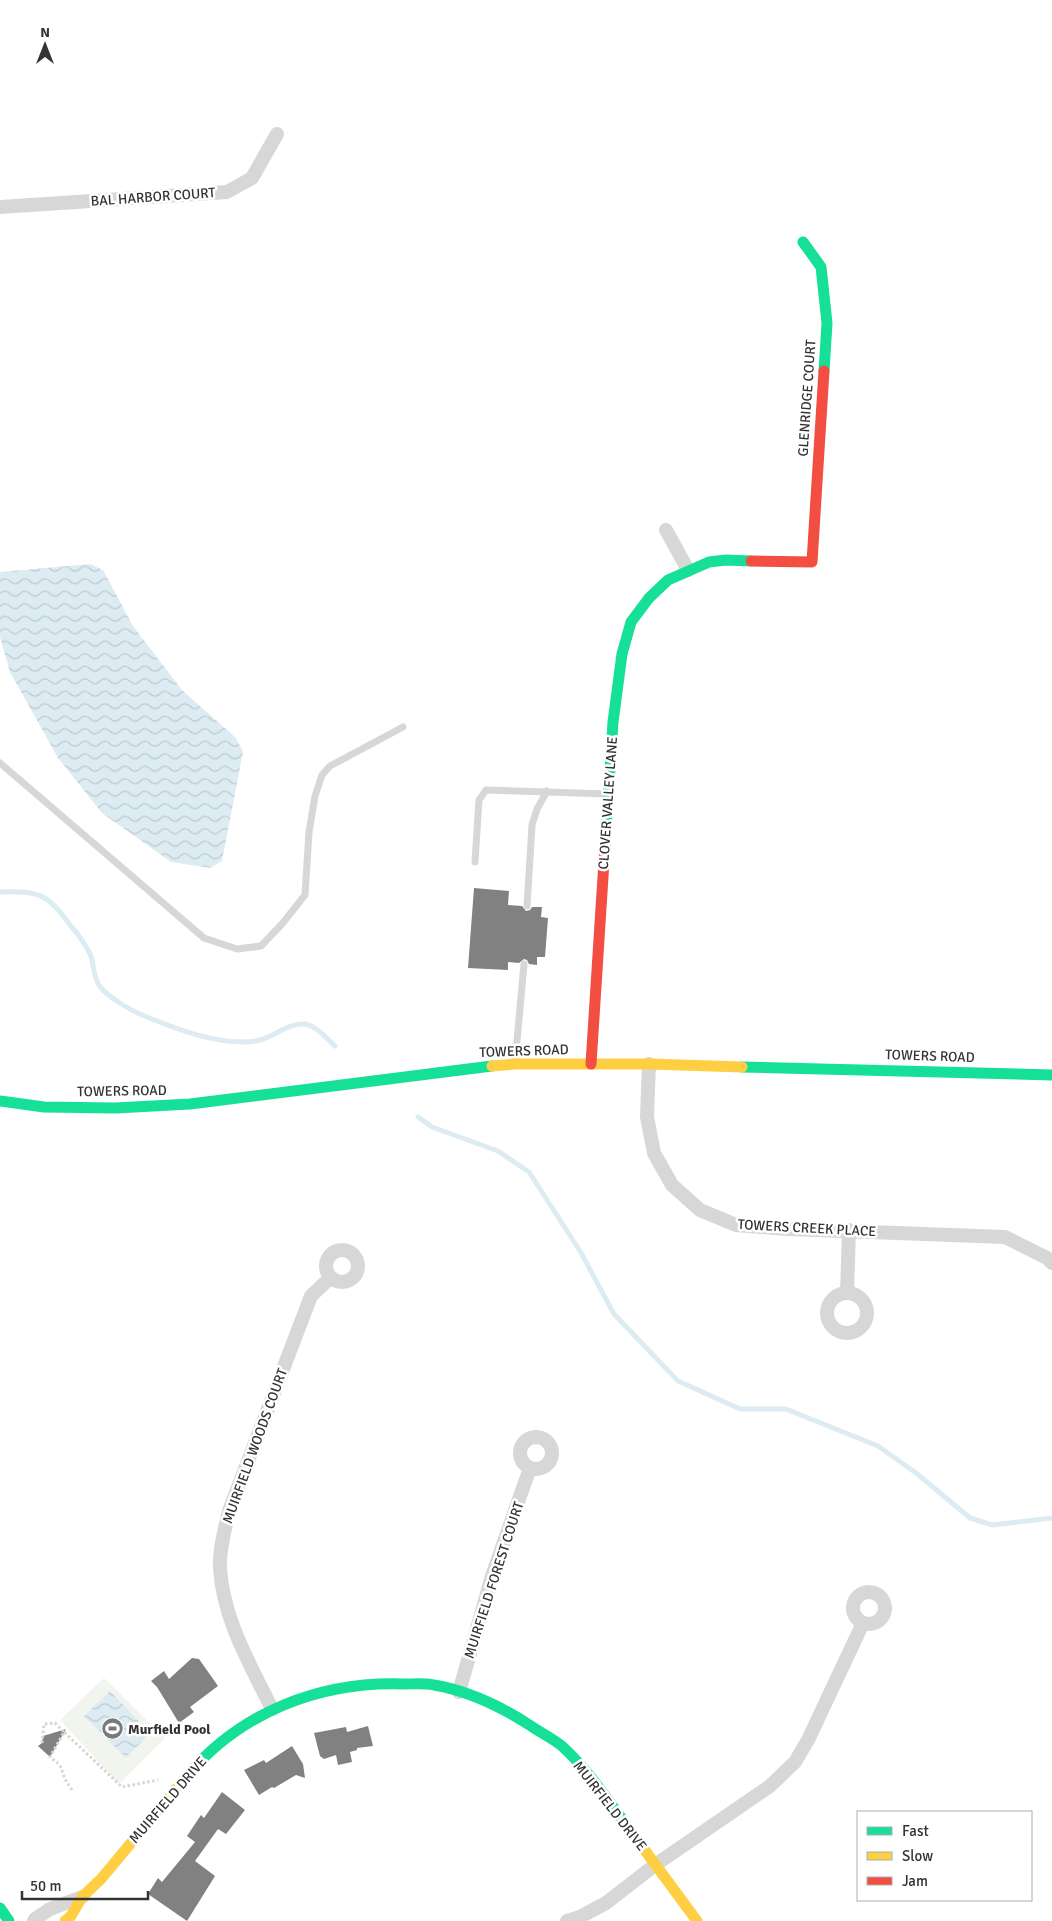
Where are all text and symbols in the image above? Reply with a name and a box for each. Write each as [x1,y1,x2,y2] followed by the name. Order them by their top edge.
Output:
[20,20,70,70] north arrow
[40,24,50,41] text: N
[90,184,216,210] street label: BAL HARBOR COURT
[794,339,820,457] street label: GLENRIDGE COURT
[595,736,621,870] street label: CLOVER VALLEY LANE
[479,1041,569,1061] street label: TOWERS ROAD
[885,1046,975,1066] street label: TOWERS ROAD
[77,1082,167,1100] street label: TOWERS ROAD
[737,1216,877,1240] street label: TOWERS CREEK PLACE
[219,1366,291,1526] street label: MUIRFIELD WOODS COURT
[461,1499,527,1661] street label: MUIRFIELD FOREST COURT
[100,1717,124,1741] sports icon: Murfield Pool
[128,1721,211,1738] place label: Murfield Pool
[126,1753,210,1847] street label: MUIRFIELD DRIVE
[570,1758,650,1854] street label: MUIRFIELD DRIVE
[857,1811,1032,1901] legend
[902,1822,929,1840] text: Fast
[902,1847,933,1865] text: Slow
[22,1868,149,1900] scale bar
[902,1872,928,1890] text: Jam
[30,1877,61,1895] text: 50 m

